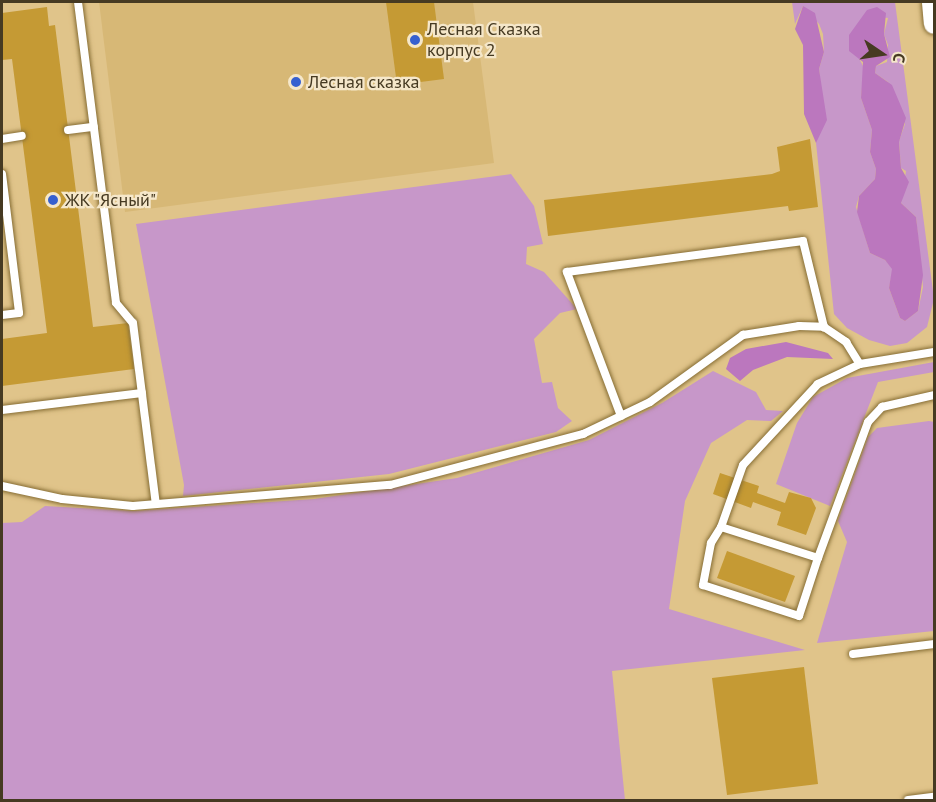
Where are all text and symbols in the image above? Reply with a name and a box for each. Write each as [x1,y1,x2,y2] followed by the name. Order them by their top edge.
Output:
[427,19,541,62] place label: Лесная Сказка корпус 2
[852,24,912,84] north arrow
[408,33,422,47] marker: Лесная Сказка корпус 2
[889,51,910,65] text: С
[308,71,419,93] place label: Лесная сказка
[289,75,303,89] marker: Лесная сказка
[65,189,157,211] place label: ЖК "Ясный"
[46,193,60,207] marker: ЖК "Ясный"

